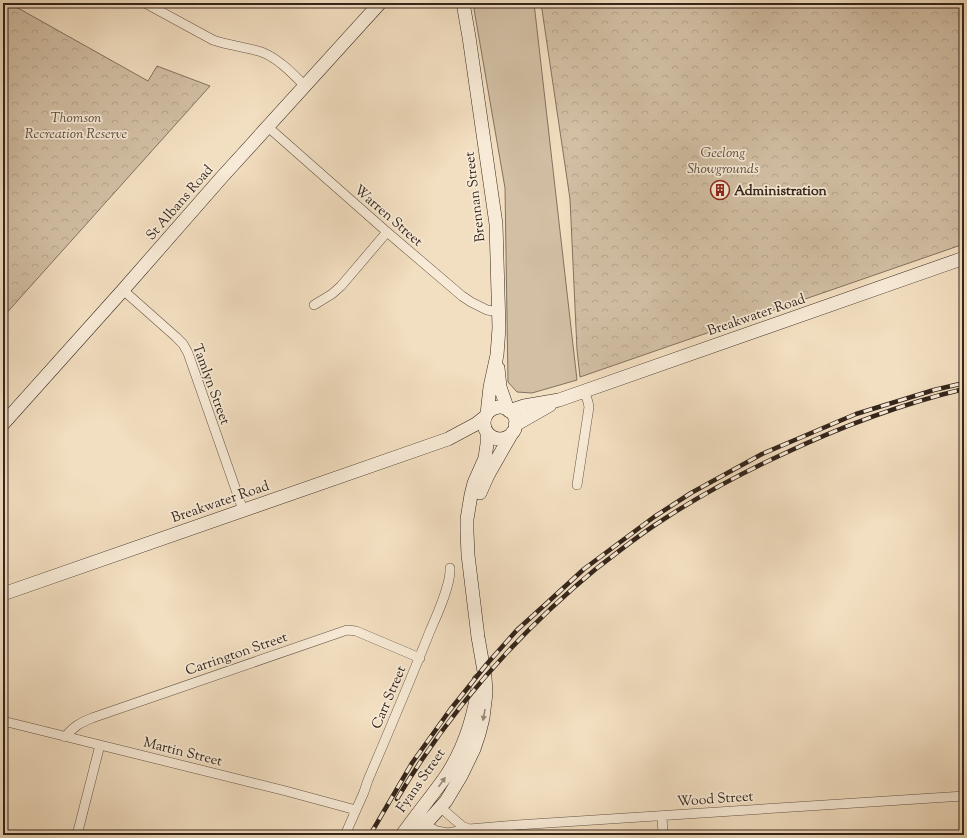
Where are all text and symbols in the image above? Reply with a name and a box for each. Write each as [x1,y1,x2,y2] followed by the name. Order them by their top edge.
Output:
[25,109,128,145] park label: Thomson Recreation Reserve
[687,144,759,180] park label: Geelong Showgrounds
[460,150,491,243] street label: Brennan Street
[142,161,219,245] street label: St Albans Road
[709,179,731,201] building icon: Administration
[349,181,427,252] street label: Warren Street
[734,182,828,202] place label: Administration
[705,290,808,342] street label: Breakwater Road
[186,341,234,428] street label: Tamlyn Street
[169,477,272,529] street label: Breakwater Road
[183,628,291,682] street label: Carrington Street
[368,663,412,733] street label: Carr Street
[480,709,486,721] one-way arrow
[141,733,224,772] street label: Martin Street
[392,745,451,817] street label: Fyans Street
[438,777,446,787] one-way arrow
[676,787,754,813] street label: Wood Street

